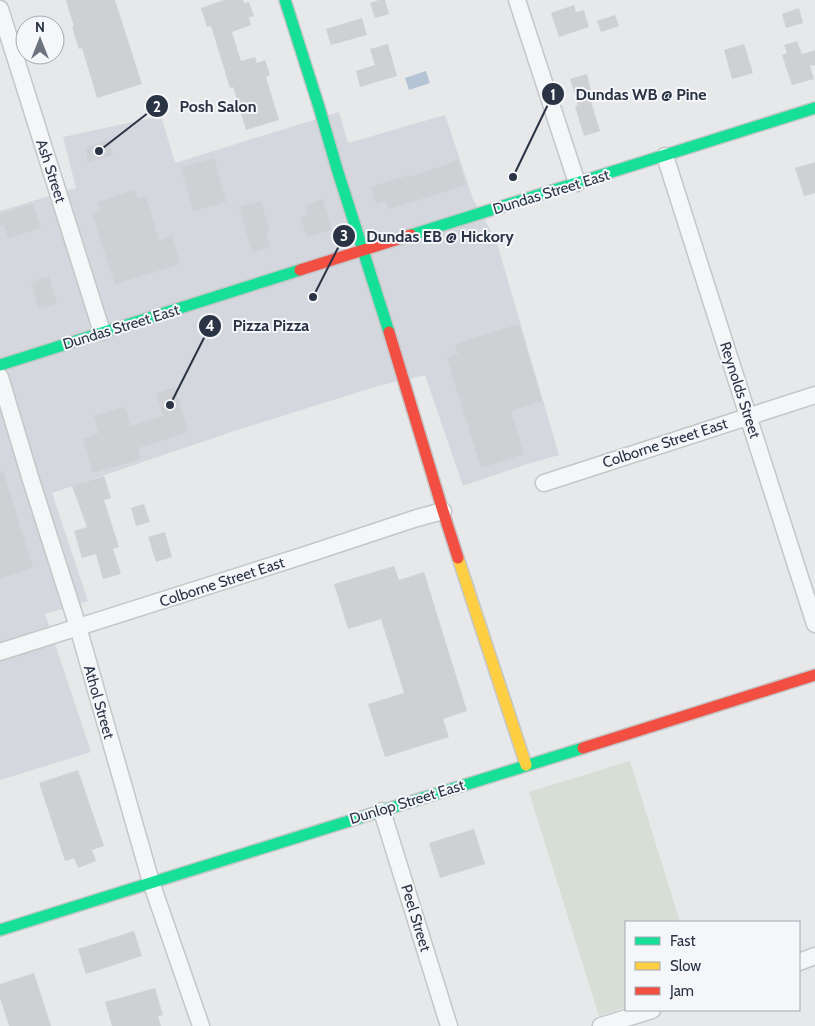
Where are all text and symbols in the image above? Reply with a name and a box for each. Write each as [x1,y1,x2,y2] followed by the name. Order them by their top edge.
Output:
[15,15,65,65] north arrow
[35,18,45,36] text: N
[541,79,717,110] callout: Dundas WB @ Pine
[575,85,707,104] text: Dundas WB @ Pine
[550,86,556,104] text: 1
[144,91,266,122] callout: Posh Salon
[180,97,256,116] text: Posh Salon
[153,98,161,116] text: 2
[32,137,70,205] street label: Ash Street
[491,166,611,218] street label: Dundas Street East
[331,221,524,252] callout: Dundas EB @ Hickory
[340,227,348,245] text: 3
[366,227,514,246] text: Dundas EB @ Hickory
[61,301,181,353] street label: Dundas Street East
[198,310,319,341] callout: Pizza Pizza
[233,316,309,335] text: Pizza Pizza
[205,317,215,335] text: 4
[716,339,764,441] street label: Reynolds Street
[600,414,730,472] street label: Colborne Street East
[157,553,287,611] street label: Colborne Street East
[80,663,118,741] street label: Athol Street
[347,776,467,828] street label: Dunlop Street East
[397,882,435,954] street label: Peel Street
[625,921,800,1011] legend
[670,932,695,950] text: Fast
[670,957,701,975] text: Slow
[669,982,694,1000] text: Jam

